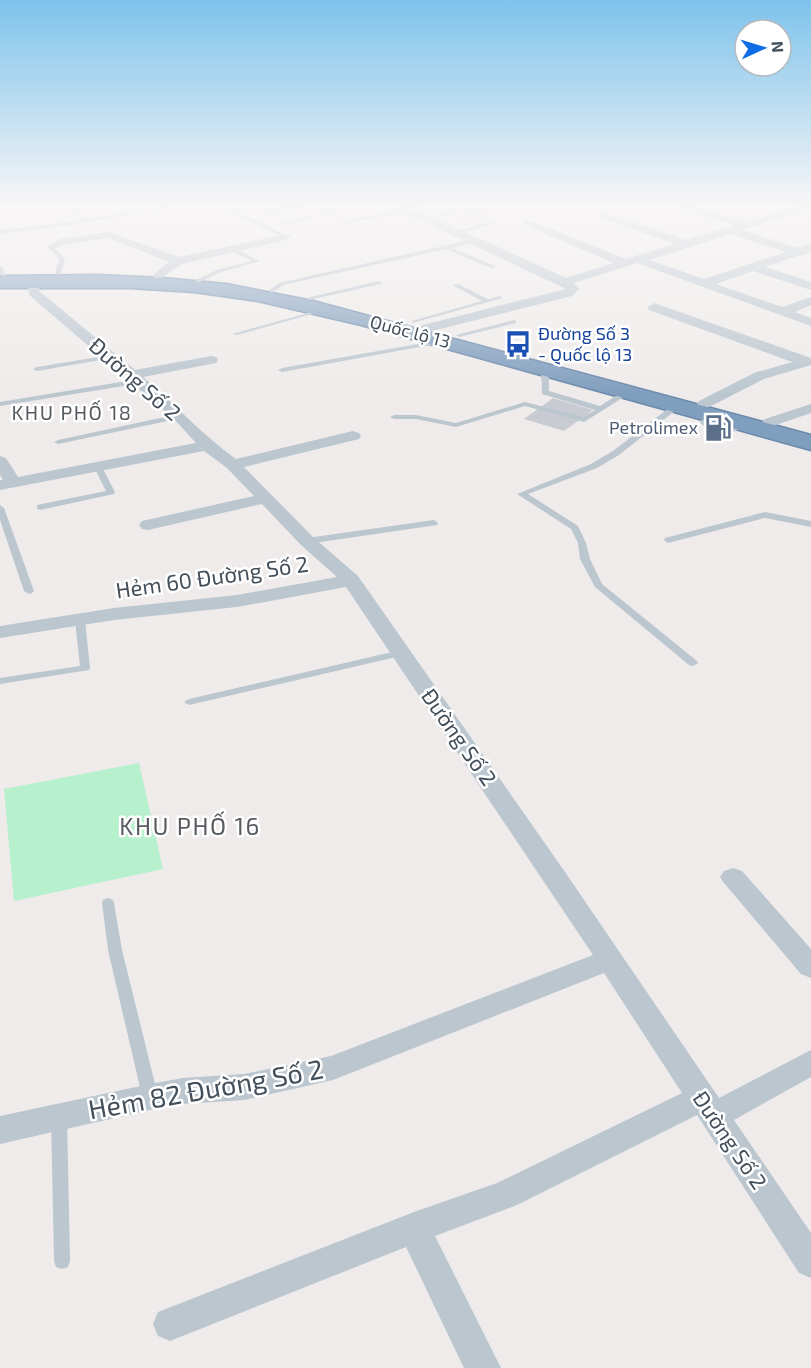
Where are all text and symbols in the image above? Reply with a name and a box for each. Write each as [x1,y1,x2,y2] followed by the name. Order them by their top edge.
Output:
[733,18,793,78] north arrow
[769,40,788,53] text: N
[368,310,453,352] street label: Quốc lộ 13
[538,322,632,365] place label: Đường Số 3 - Quốc lộ 13
[503,329,533,359] bus stop icon: Đường Số 3 - Quốc lộ 13
[85,331,187,425] street label: Đường Số 2
[11,399,133,424] district label: KHU PHỐ 18
[703,413,733,443] fuel station icon: Petrolimex
[609,416,698,438] place label: Petrolimex
[114,550,310,602] street label: Hẻm 60 Đường Số 2
[417,683,503,790] street label: Đường Số 2
[119,810,261,840] district label: KHU PHỐ 16
[86,1052,326,1125] street label: Hẻm 82 Đường Số 2
[689,1085,773,1193] street label: Đường Số 2

